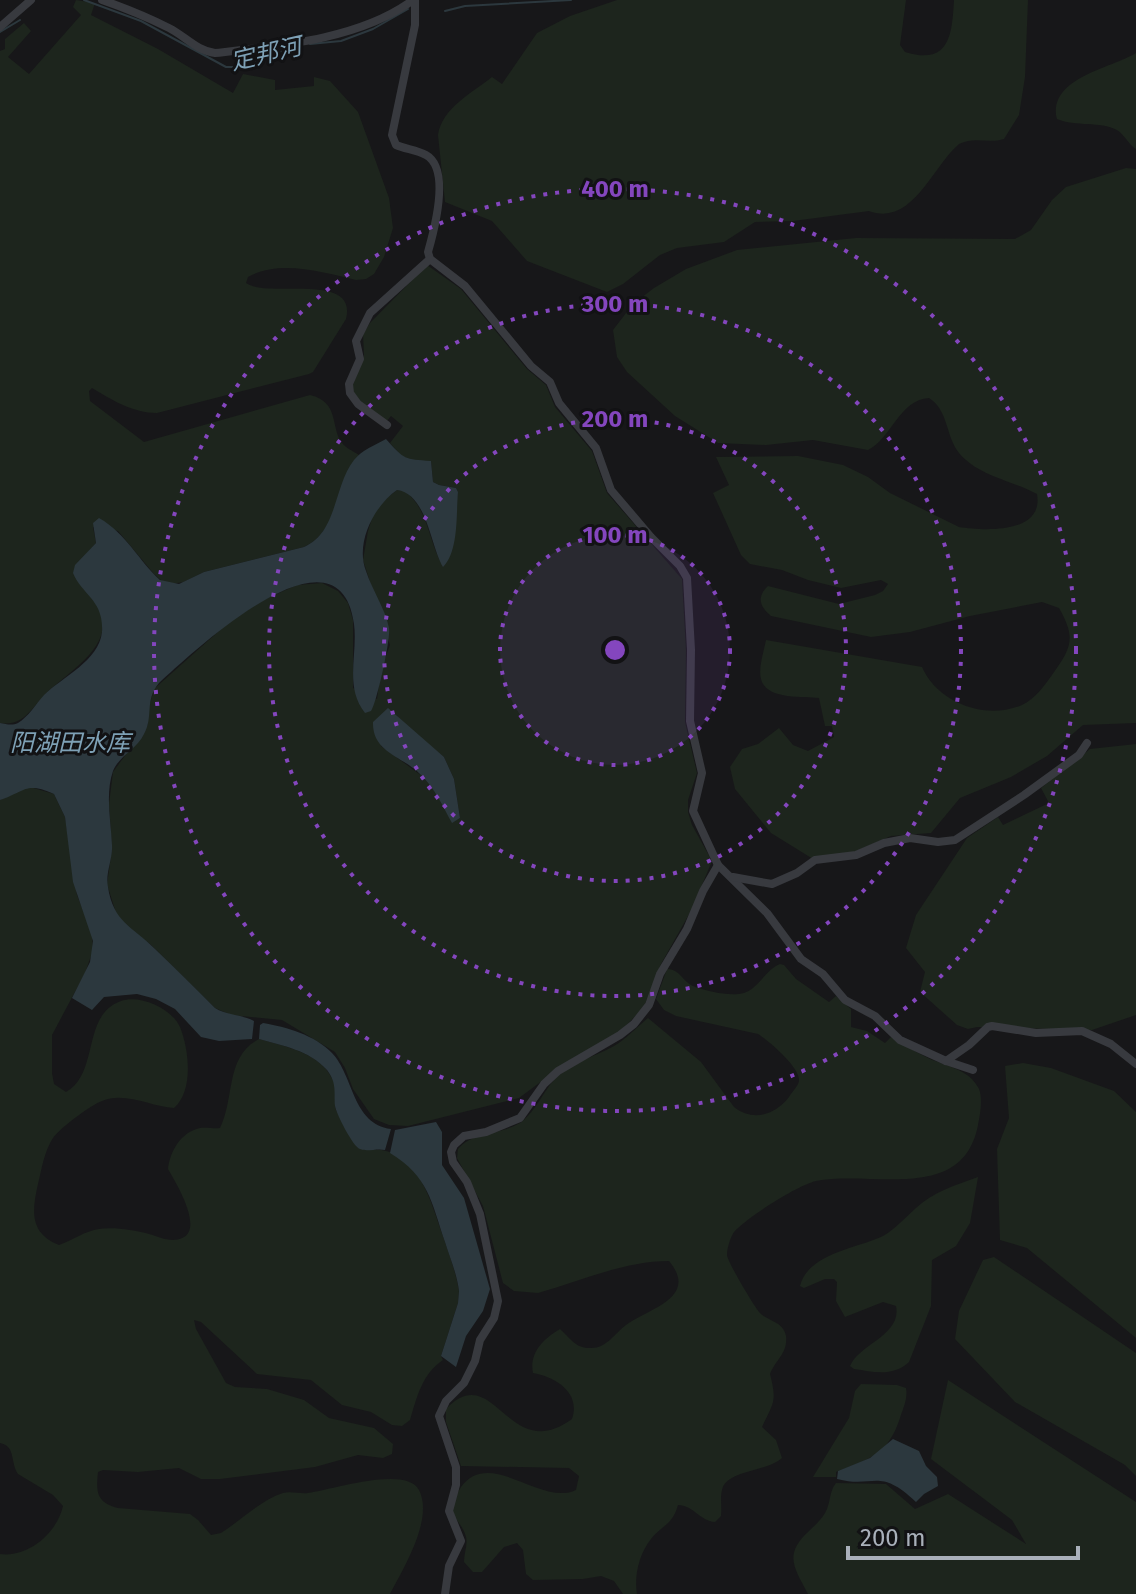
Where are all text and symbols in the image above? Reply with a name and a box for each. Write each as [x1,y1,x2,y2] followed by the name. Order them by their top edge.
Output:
[228,31,308,76] water label: 定邦河
[581,175,649,203] text: 400 m
[581,290,648,318] text: 300 m
[582,405,648,433] text: 200 m
[582,521,648,549] text: 100 m
[601,636,629,664] centre of rings
[10,729,134,757] water label: 阳湖田水库
[848,1510,1078,1560] scale bar
[860,1524,926,1552] text: 200 m

